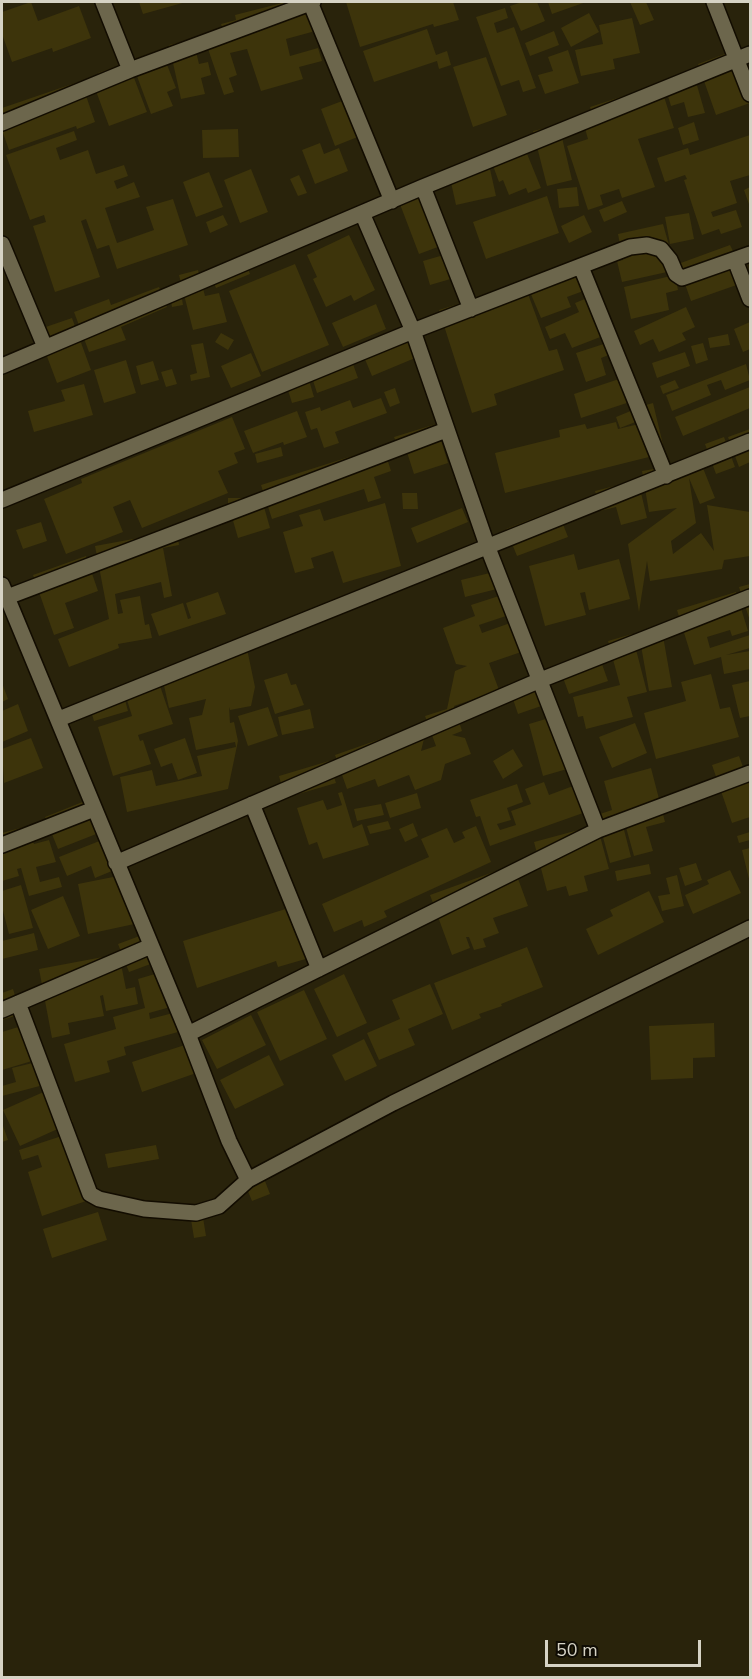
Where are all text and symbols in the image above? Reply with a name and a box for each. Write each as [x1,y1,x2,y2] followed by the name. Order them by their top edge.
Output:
[548,1628,704,1666] scale bar
[556,1638,598,1662] text: 50 m

